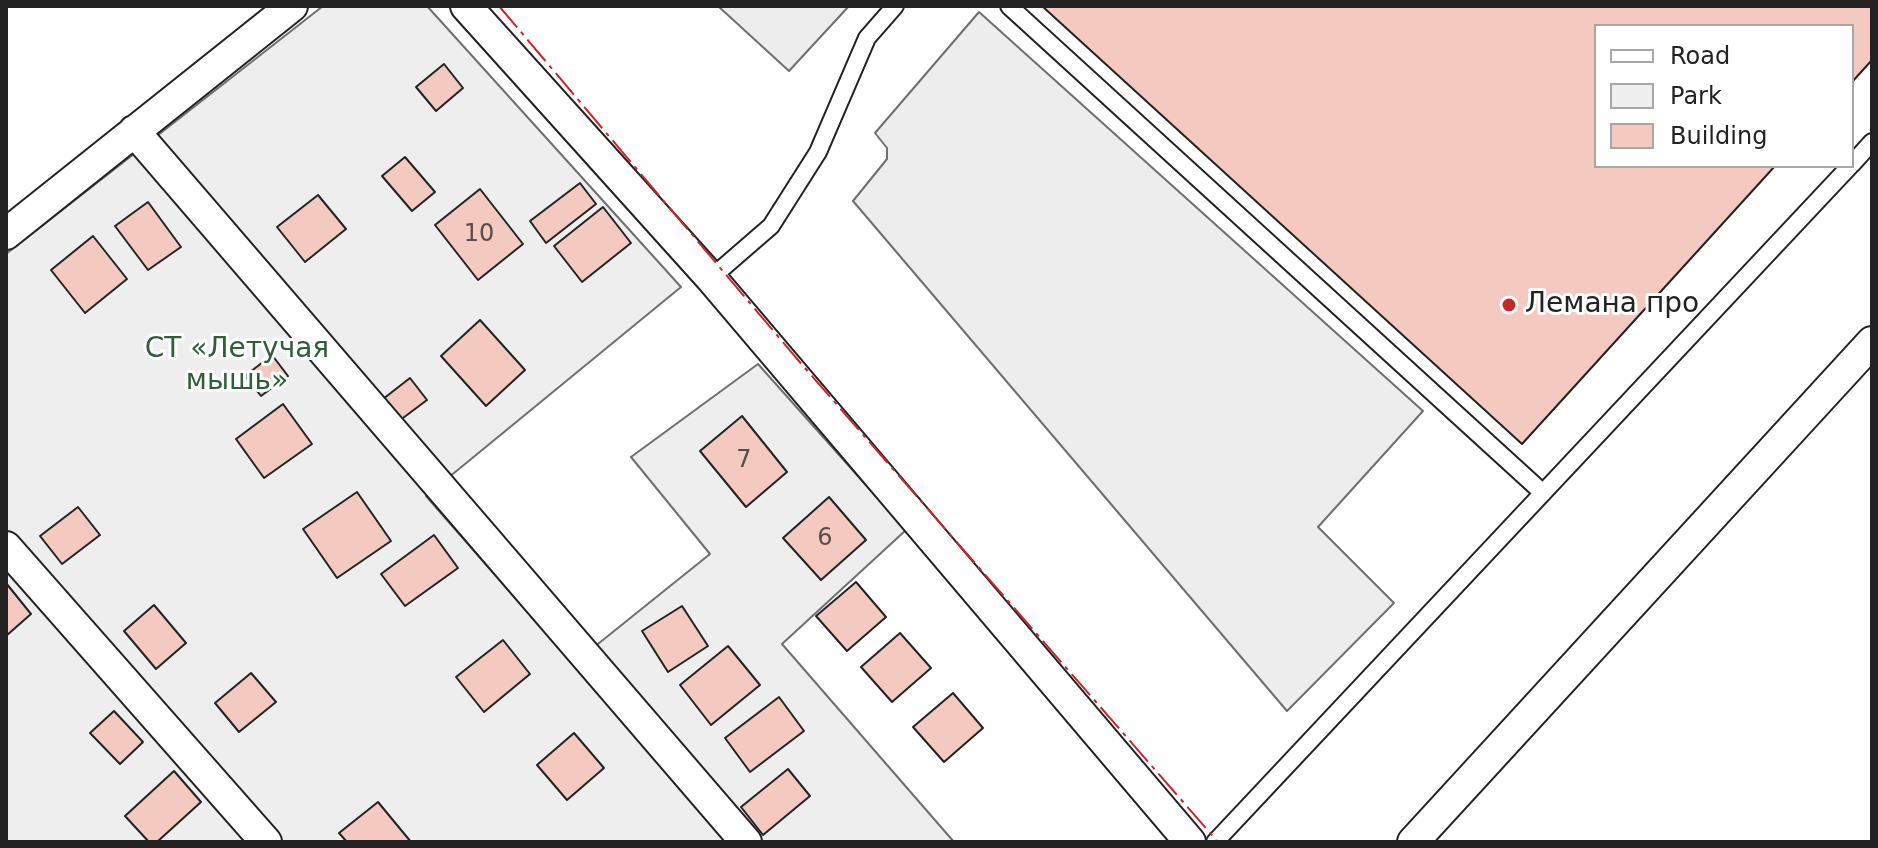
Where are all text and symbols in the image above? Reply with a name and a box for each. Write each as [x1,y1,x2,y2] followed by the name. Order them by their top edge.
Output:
[1594,24,1854,168] legend
[1670,42,1730,70] text: Road
[1670,82,1722,110] text: Park
[1670,122,1767,150] text: Building
[464,221,494,249] house number: 10
[1525,288,1699,322] place label: Лемана про
[1500,296,1518,314] marker: Лемана про
[145,333,329,399] park label: СТ «Летучая мышь»
[736,447,752,475] house number: 7
[817,525,833,553] house number: 6

